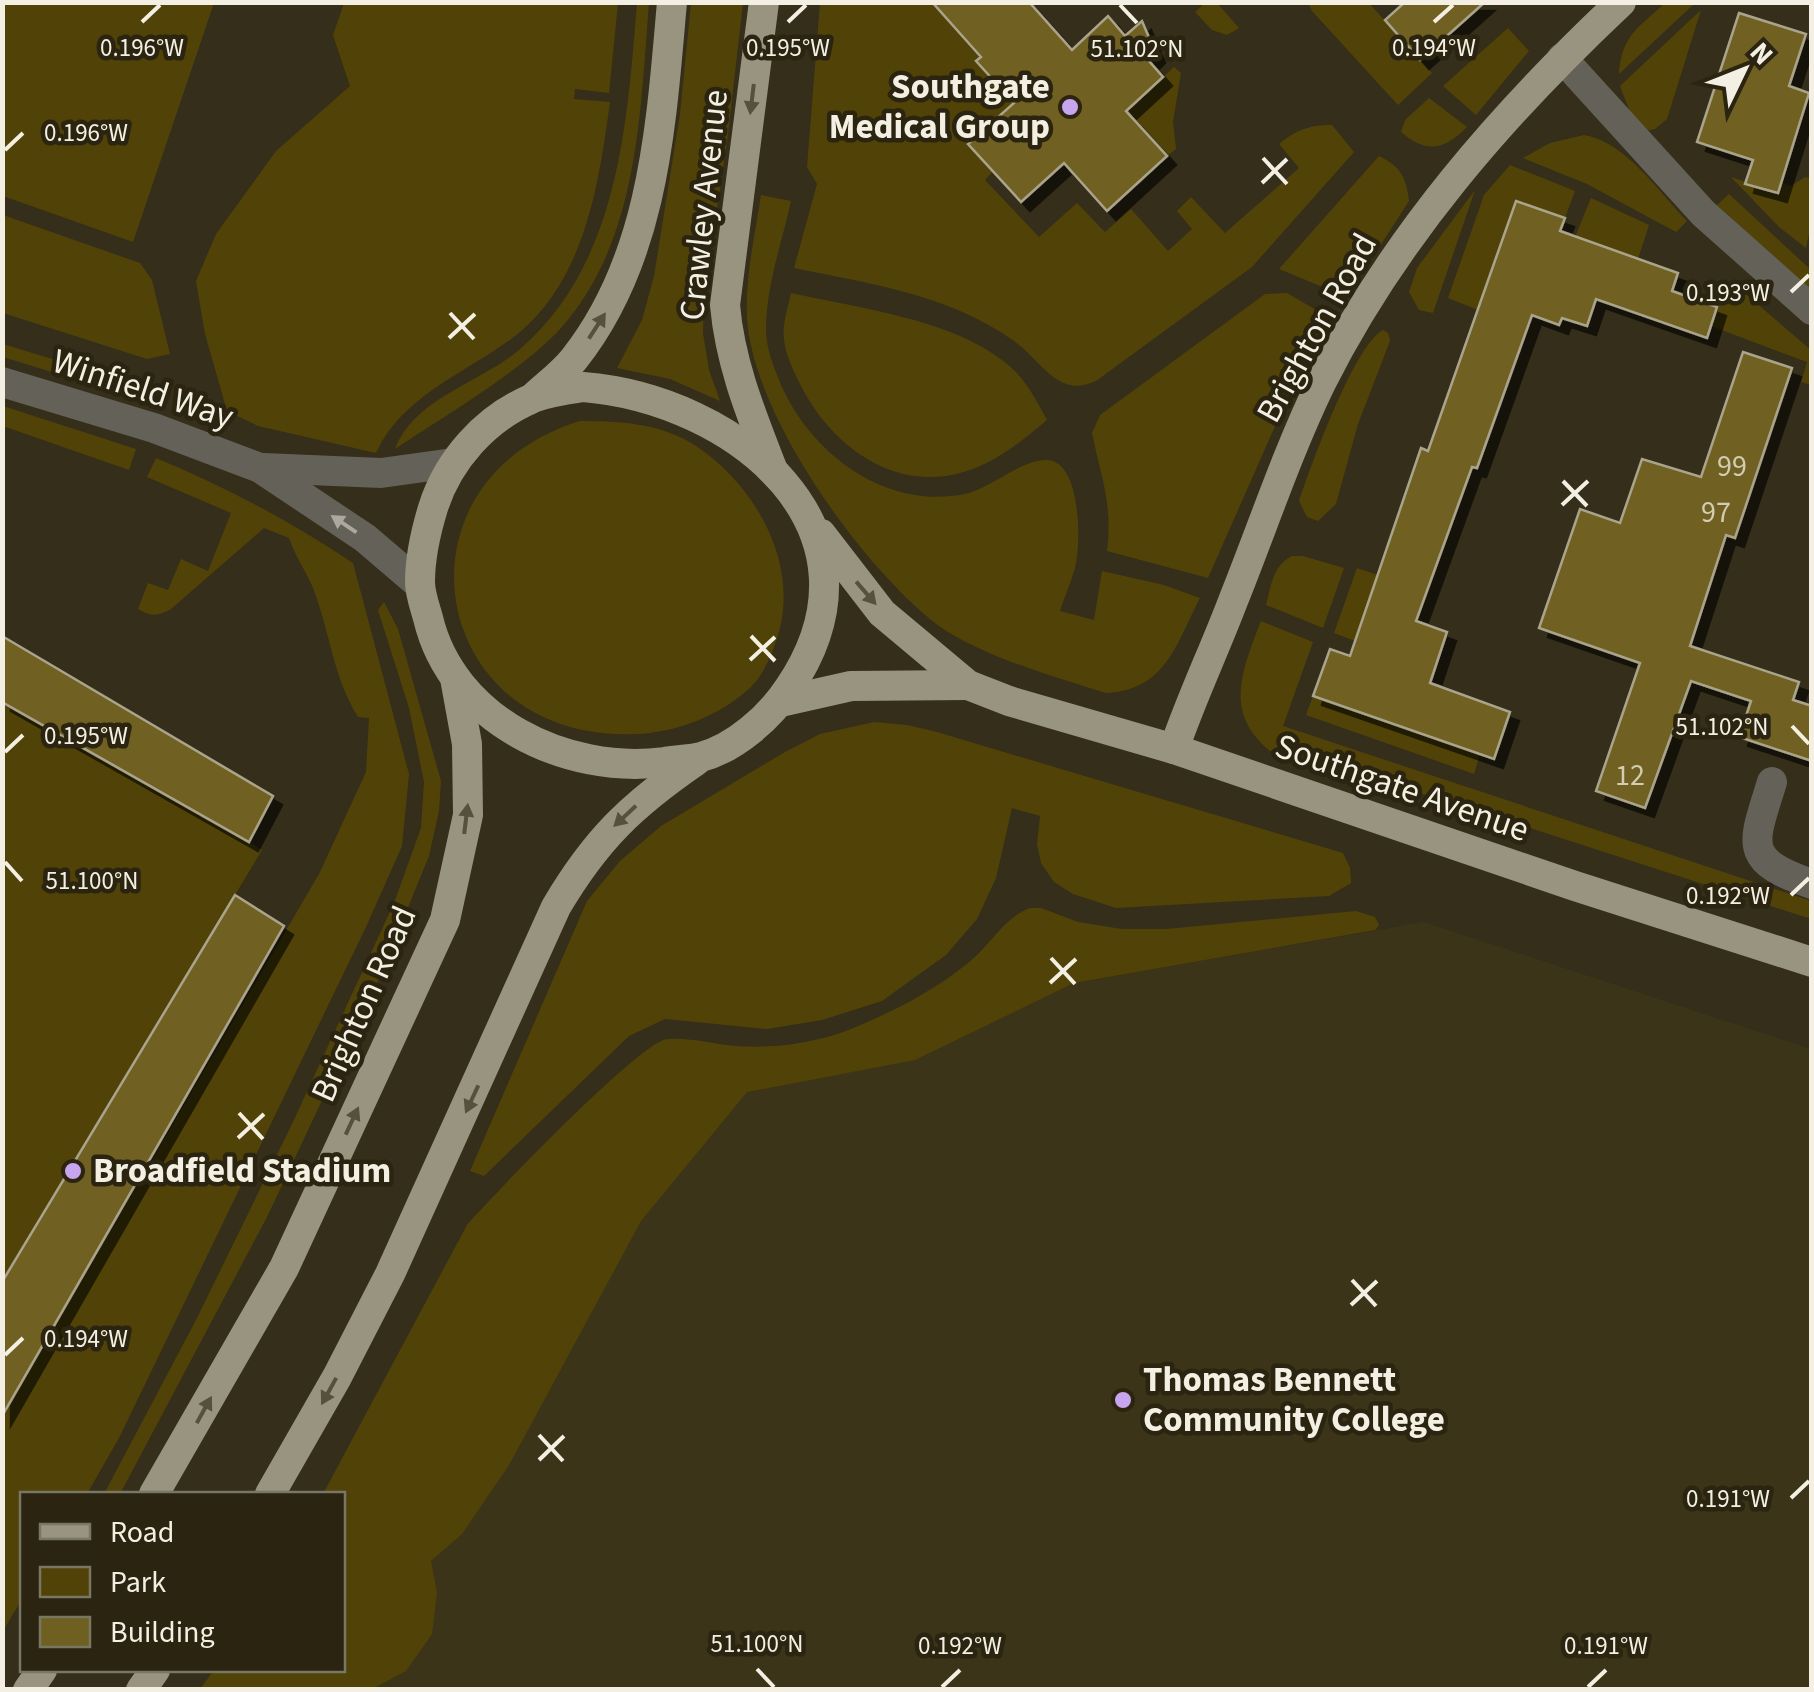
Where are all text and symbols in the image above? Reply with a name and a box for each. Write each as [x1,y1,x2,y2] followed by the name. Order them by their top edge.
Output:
[1694,20,1794,120] north arrow
[100,30,184,66] text: 0.196°W
[746,30,830,66] text: 0.195°W
[1392,30,1476,66] text: 0.194°W
[1091,31,1183,67] text: 51.102°N
[1741,33,1783,74] text: N
[829,62,1050,152] place label: Southgate Medical Group
[744,84,760,116] one-way arrow
[667,87,741,323] street label: Crawley Avenue
[1059,96,1081,118] marker: Southgate Medical Group
[44,115,128,151] text: 0.196°W
[1244,224,1390,432] street label: Brighton Road
[1686,275,1770,311] text: 0.193°W
[588,312,606,339] one-way arrow
[46,336,240,442] street label: Winfield Way
[1717,445,1747,488] house number: 99
[1701,491,1731,534] house number: 97
[330,515,357,534] one-way arrow
[854,581,876,606] one-way arrow
[1676,709,1768,745] text: 51.102°N
[44,718,128,754] text: 0.195°W
[1268,721,1536,855] street label: Southgate Avenue
[1615,754,1645,797] house number: 12
[458,803,474,834] one-way arrow
[614,804,638,827] one-way arrow
[46,863,138,899] text: 51.100°N
[1686,878,1770,914] text: 0.192°W
[299,898,429,1110] street label: Brighton Road
[463,1085,480,1114] one-way arrow
[344,1107,360,1136] one-way arrow
[93,1146,391,1196] place label: Broadfield Stadium
[62,1160,84,1182] marker: Broadfield Stadium
[44,1321,128,1357] text: 0.194°W
[1143,1355,1445,1445] place label: Thomas Bennett Community College
[321,1377,339,1405] one-way arrow
[1112,1389,1134,1411] marker: Thomas Bennett Community College
[195,1396,212,1425] one-way arrow
[1686,1481,1770,1517] text: 0.191°W
[20,1492,345,1672] legend
[110,1511,174,1554] text: Road
[110,1561,166,1604] text: Park
[110,1611,215,1654] text: Building
[711,1626,803,1662] text: 51.100°N
[918,1628,1002,1664] text: 0.192°W
[1564,1628,1648,1664] text: 0.191°W

